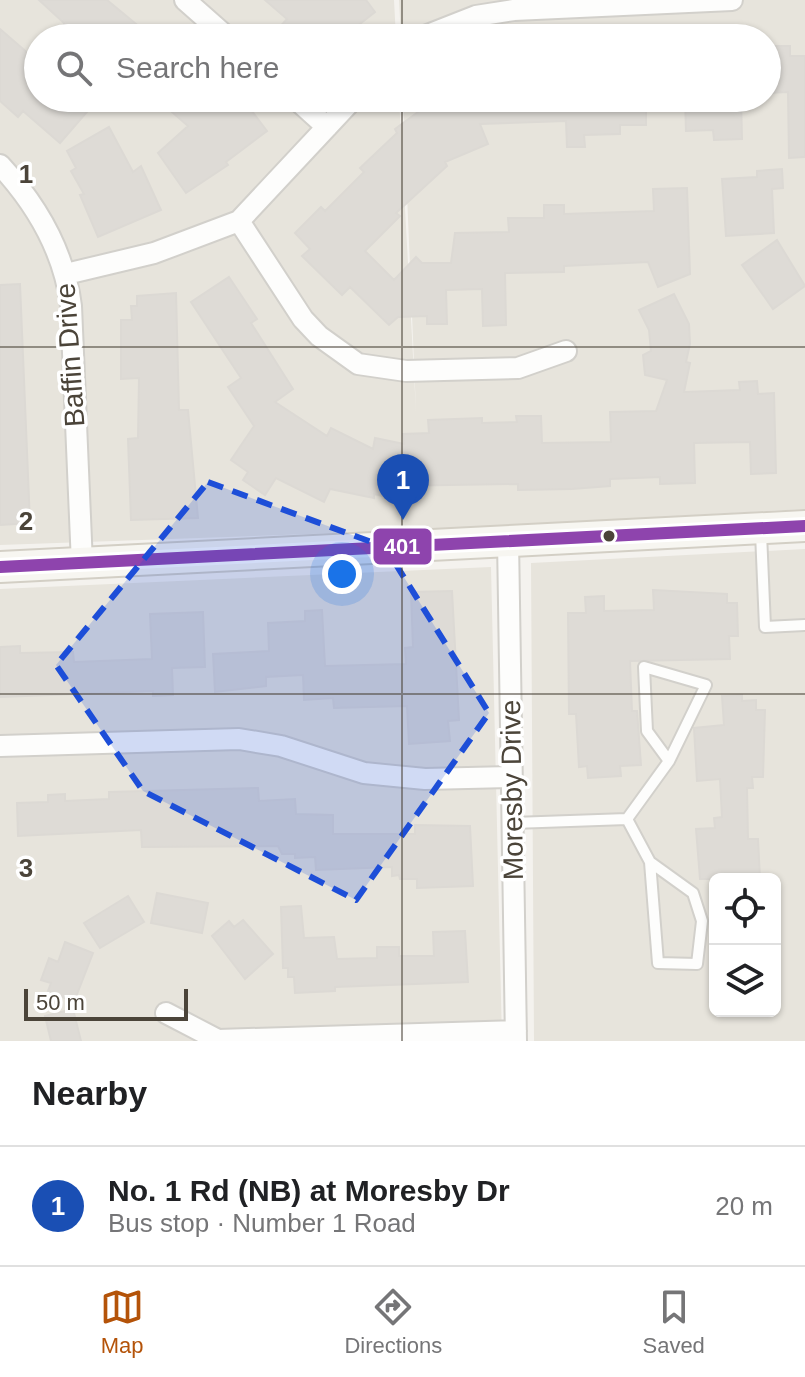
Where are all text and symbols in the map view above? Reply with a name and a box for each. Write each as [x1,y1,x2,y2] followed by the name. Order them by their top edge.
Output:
[24,24,781,112] search box
[52,46,96,90] icon: search
[116,51,279,84] text: Search here
[19,159,33,189] text: 1
[50,282,90,428] street label: Baffin Drive
[377,454,429,520] pin: 1
[19,506,33,536] text: 2
[372,527,433,566] line badge: 401
[601,528,617,544] unlabelled marker
[384,534,420,559] text: 401
[322,554,362,594] your location
[495,700,529,880] street label: Moresby Drive
[19,853,33,883] text: 3
[709,873,781,1017] map controls
[709,873,781,945] button: locate
[709,945,781,1017] button: layers
[24,985,188,1021] scale bar
[36,990,85,1015] text: 50 m
[32,1074,147,1112] text: Nearby
[108,1174,510,1207] text: No. 1 Rd (NB) at Moresby Dr
[51,1191,65,1221] text: 1
[715,1191,773,1221] text: 20 m
[108,1208,416,1238] text: Bus stop · Number 1 Road
[100,1285,144,1359] tab: Map
[344,1285,442,1359] tab: Directions
[642,1285,705,1359] tab: Saved

